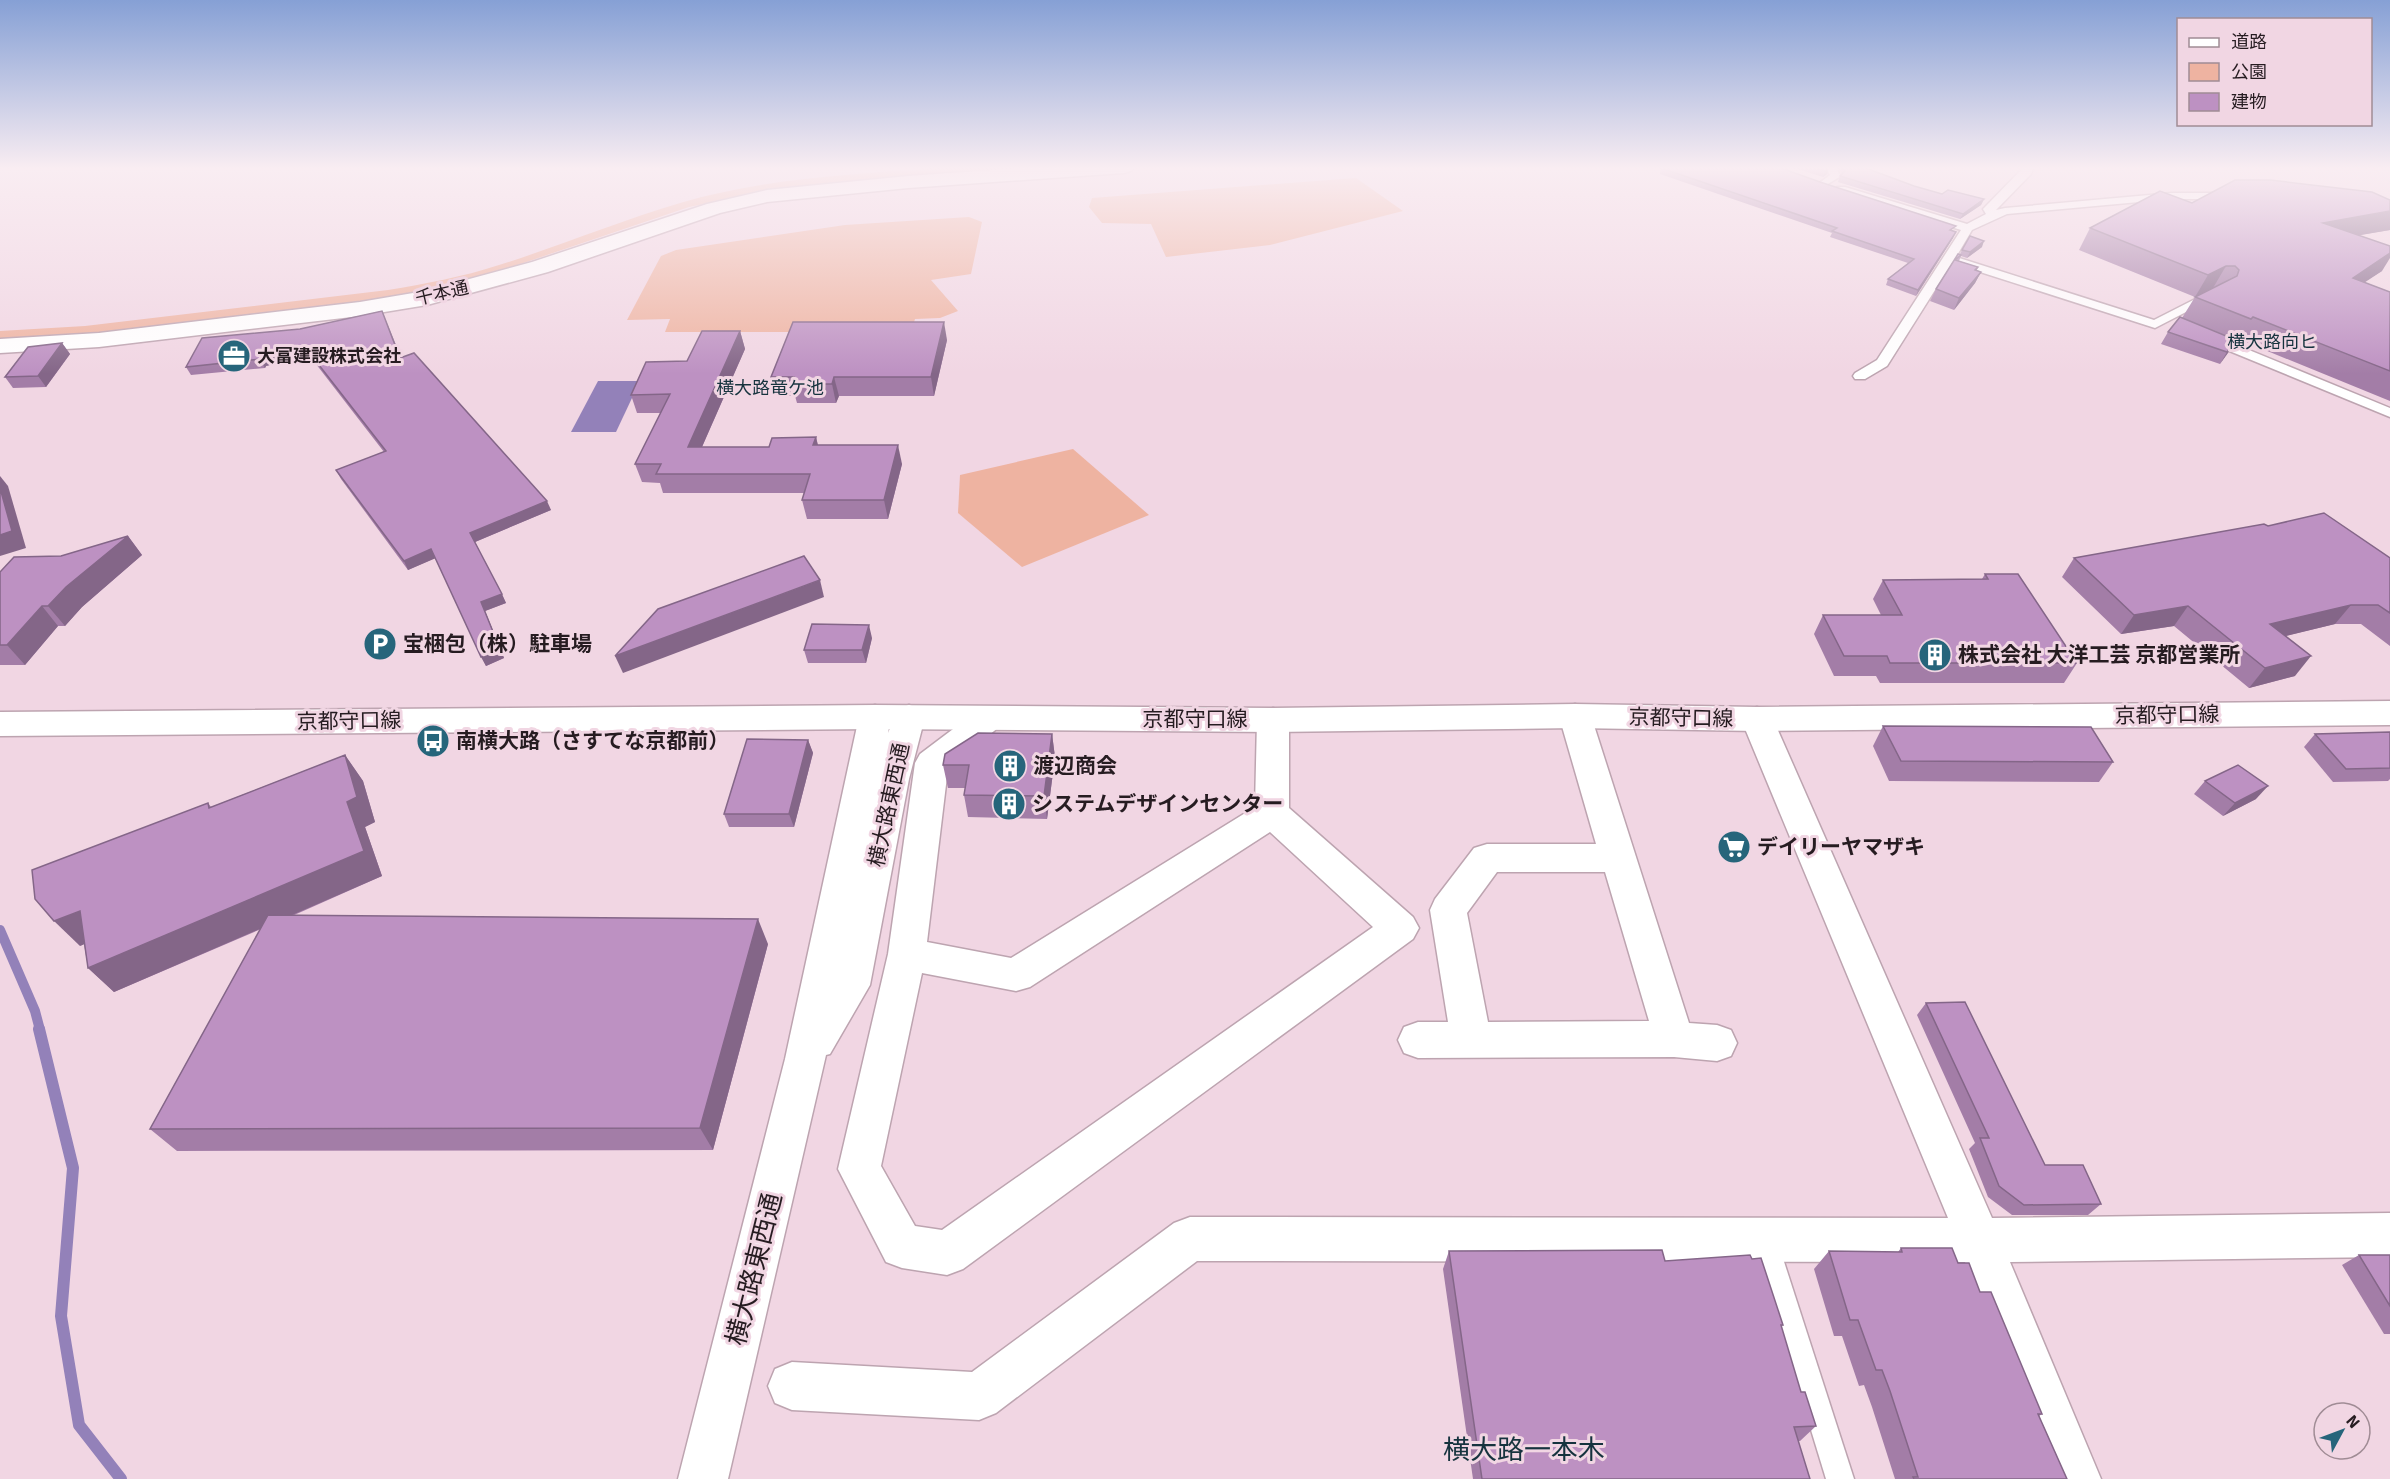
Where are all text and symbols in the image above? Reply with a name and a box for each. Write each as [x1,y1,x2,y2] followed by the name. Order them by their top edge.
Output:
[2177,18,2372,126] legend
[2231,31,2267,53] text: 道路
[2231,61,2267,83] text: 公園
[2231,91,2267,113] text: 建物
[413,276,471,310] street label: 千本通
[2227,331,2317,353] district label: 横大路向ヒ
[216,338,252,374] office icon: 大富建設株式会社
[257,345,401,367] place label: 大富建設株式会社
[716,377,824,399] district label: 横大路竜ケ池
[362,626,398,662] parking icon: 宝梱包（株）駐車場
[403,631,592,657] place label: 宝梱包（株）駐車場
[1917,637,1953,673] building icon: 株式会社 大洋工芸 京都営業所
[1958,642,2240,668] place label: 株式会社 大洋工芸 京都営業所
[2114,701,2220,729] street label: 京都守口線
[1628,704,1734,732] street label: 京都守口線
[1143,706,1248,732] street label: 京都守口線
[296,707,402,735] street label: 京都守口線
[415,723,451,759] bus stop icon: 南横大路（さすてな京都前）
[456,728,729,754] place label: 南横大路（さすてな京都前）
[863,741,915,869] street label: 横大路東西通
[992,748,1028,784] building icon: 渡辺商会
[1033,753,1117,779] place label: 渡辺商会
[991,786,1027,822] building icon: システムデザインセンター
[1032,791,1283,817] place label: システムデザインセンター
[1716,829,1752,865] supermarket icon: デイリーヤマザキ
[1757,834,1925,860] place label: デイリーヤマザキ
[721,1190,789,1349] street label: 横大路東西通
[2312,1401,2372,1461] north arrow
[2341,1411,2364,1433] text: N
[1443,1434,1605,1467] district label: 横大路一本木

